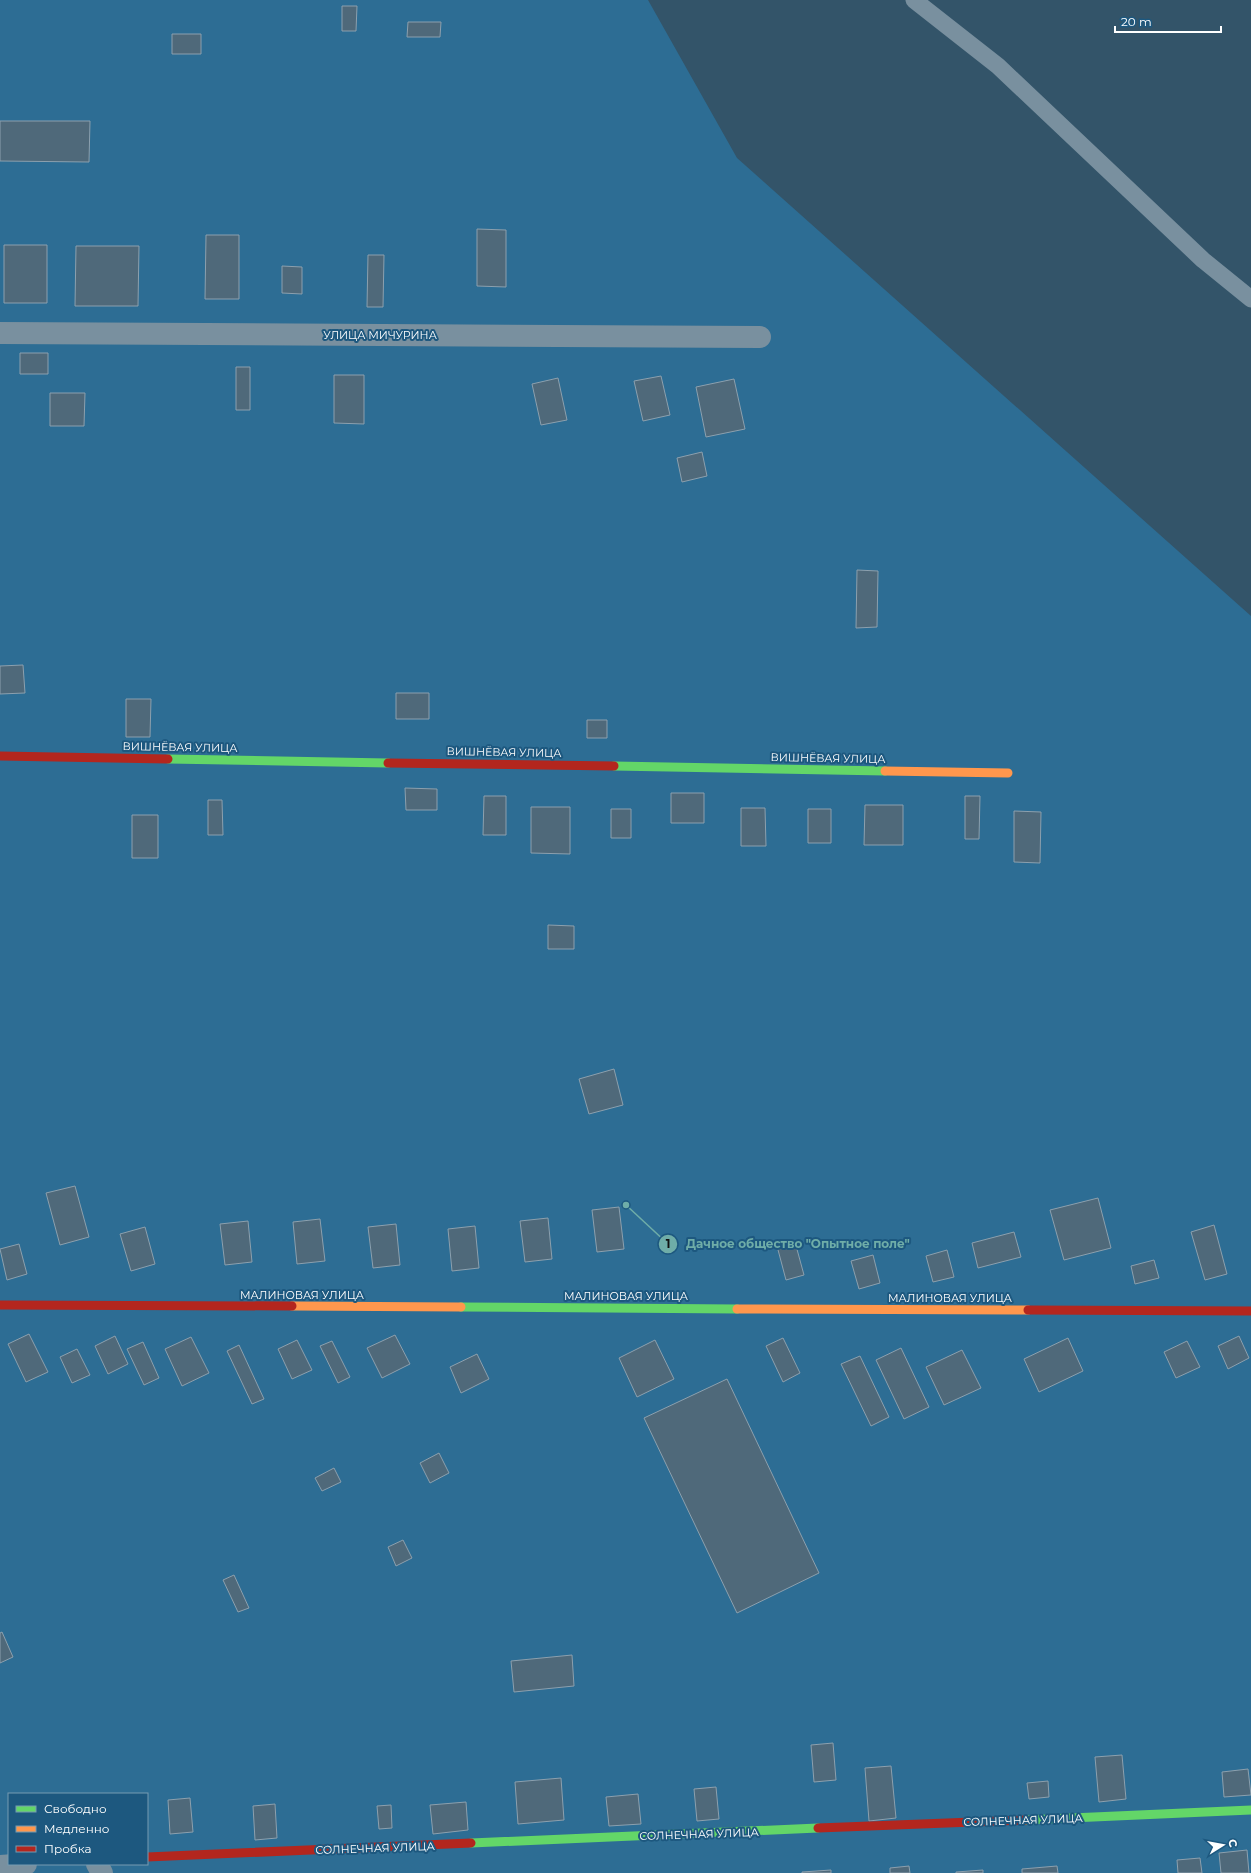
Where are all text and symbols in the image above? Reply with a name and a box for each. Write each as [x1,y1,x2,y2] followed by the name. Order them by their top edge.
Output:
[1115,8,1221,34] scale bar
[1121,14,1152,29] text: 20 m
[323,328,438,342] street label: УЛИЦА МИЧУРИНА
[122,739,238,755] street label: ВИШНЁВАЯ УЛИЦА
[446,744,562,760] street label: ВИШНЁВАЯ УЛИЦА
[770,750,886,766] street label: ВИШНЁВАЯ УЛИЦА
[658,1232,918,1256] callout: Дачное общество "Опытное поле"
[666,1236,670,1251] text: 1
[686,1236,910,1251] text: Дачное общество "Опытное поле"
[240,1288,365,1302] street label: МАЛИНОВАЯ УЛИЦА
[564,1289,689,1303] street label: МАЛИНОВАЯ УЛИЦА
[888,1291,1013,1305] street label: МАЛИНОВАЯ УЛИЦА
[8,1793,148,1865] legend
[44,1801,107,1816] text: Свободно
[963,1811,1084,1829] street label: СОЛНЕЧНАЯ УЛИЦА
[44,1821,110,1836] text: Медленно
[639,1825,760,1843] street label: СОЛНЕЧНАЯ УЛИЦА
[1203,1825,1243,1865] north arrow
[1225,1838,1240,1848] text: С
[315,1839,436,1857] street label: СОЛНЕЧНАЯ УЛИЦА
[44,1841,92,1856] text: Пробка

